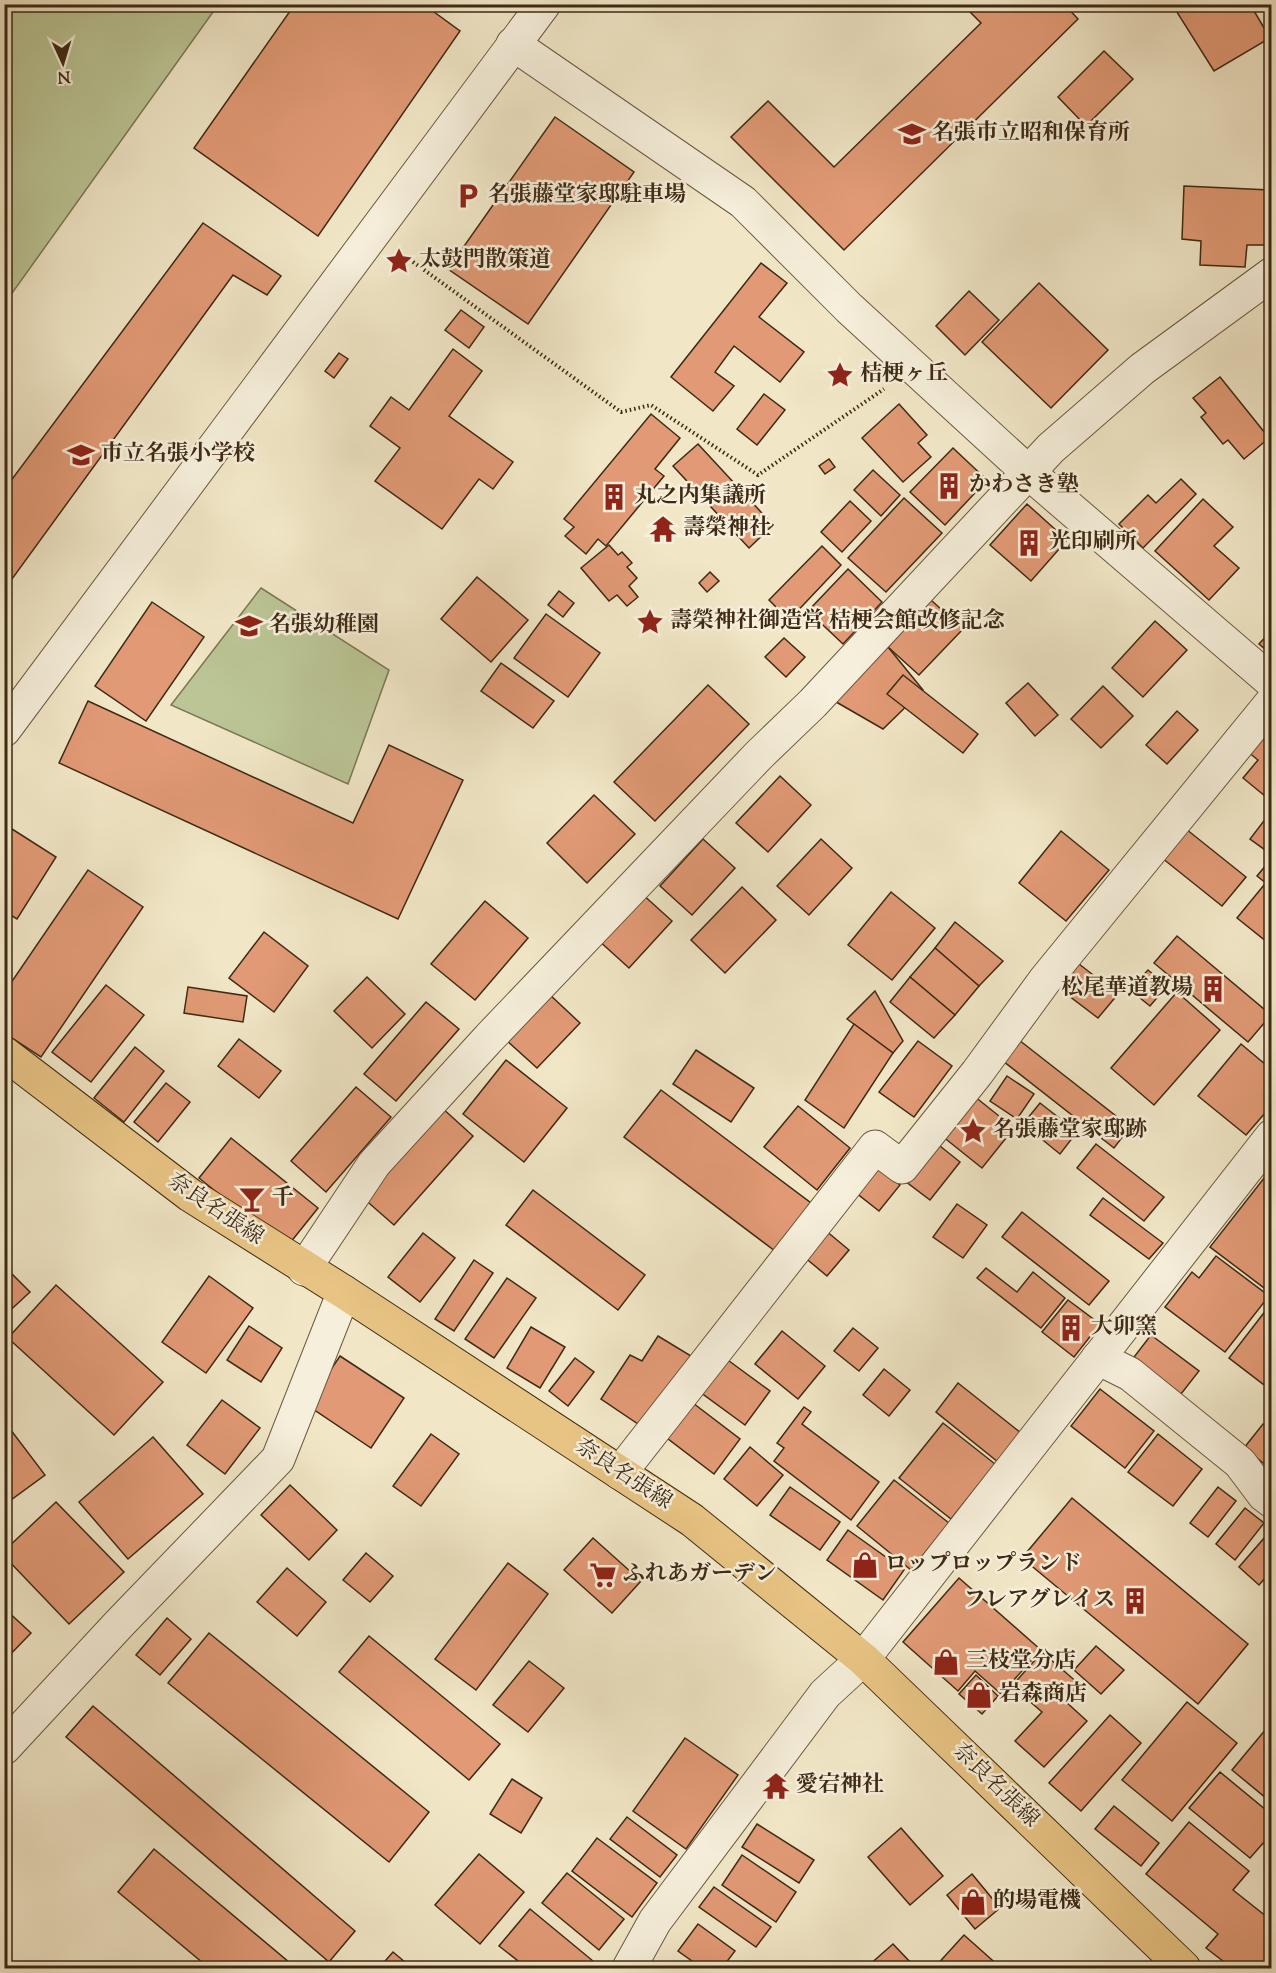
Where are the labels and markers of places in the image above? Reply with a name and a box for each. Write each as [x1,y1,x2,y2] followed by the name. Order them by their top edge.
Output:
[932,118,1130,150] place label: 名張市立昭和保育所
[897,119,927,149] school or university icon: 名張市立昭和保育所
[488,180,686,212] place label: 名張藤堂家邸駐車場
[453,181,483,211] parking icon: 名張藤堂家邸駐車場
[419,245,551,277] place label: 太鼓門散策道
[384,246,414,276] place icon: 太鼓門散策道
[860,359,948,391] place label: 桔梗ヶ丘
[825,360,855,390] place icon: 桔梗ヶ丘
[101,439,255,471] place label: 市立名張小学校
[66,440,96,470] school or university icon: 市立名張小学校
[969,470,1079,502] place label: かわさき塾
[934,471,964,501] building icon: かわさき塾
[634,481,766,513] place label: 丸之内集議所
[599,482,629,512] building icon: 丸之内集議所
[683,513,771,545] place label: 壽榮神社
[648,514,678,544] temple icon: 壽榮神社
[1049,527,1137,559] place label: 光印刷所
[1014,528,1044,558] building icon: 光印刷所
[670,606,1005,638] place label: 壽榮神社御造営 桔梗会館改修記念
[635,607,665,637] place icon: 壽榮神社御造営 桔梗会館改修記念
[269,610,379,642] place label: 名張幼稚園
[234,611,264,641] school or university icon: 名張幼稚園
[1061,973,1193,1005] place label: 松尾華道教場
[1198,974,1228,1004] building icon: 松尾華道教場
[993,1115,1147,1147] place label: 名張藤堂家邸跡
[958,1116,988,1146] place icon: 名張藤堂家邸跡
[272,1183,294,1215] place label: 千
[237,1184,267,1214] bar icon: 千
[1091,1312,1157,1344] place label: 大卯窯
[1056,1313,1086,1343] building icon: 大卯窯
[885,1549,1082,1581] place label: ロップロップランド
[850,1550,880,1580] shop icon: ロップロップランド
[623,1559,777,1591] place label: ふれあガーデン
[588,1560,618,1590] supermarket icon: ふれあガーデン
[964,1585,1115,1617] place label: フレアグレイス
[1120,1586,1150,1616] building icon: フレアグレイス
[966,1646,1076,1678] place label: 三枝堂分店
[931,1647,961,1677] shop icon: 三枝堂分店
[999,1679,1087,1711] place label: 岩森商店
[964,1680,994,1710] shop icon: 岩森商店
[796,1770,884,1802] place label: 愛宕神社
[761,1771,791,1801] temple icon: 愛宕神社
[993,1886,1081,1918] place label: 的場電機
[958,1887,988,1917] shop icon: 的場電機

